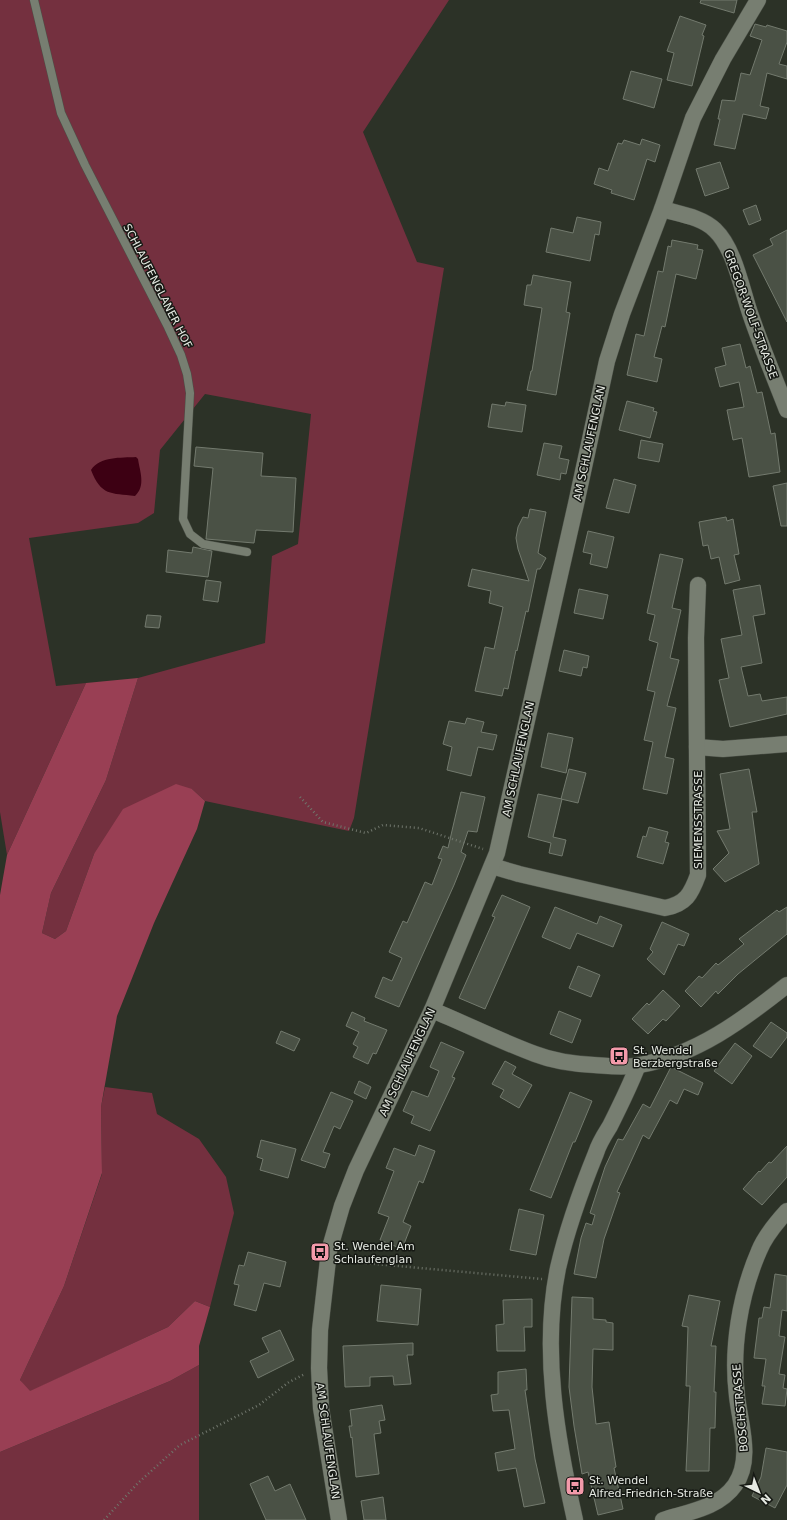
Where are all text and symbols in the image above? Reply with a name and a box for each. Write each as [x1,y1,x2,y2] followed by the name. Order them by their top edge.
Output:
[120,222,195,351] street label: SCHLAUFENGLANER HOF
[721,248,780,380] street label: GREGOR-WOLF-STRASSE
[571,384,608,502] street label: AM SCHLAUFENGLAN
[500,700,537,818] street label: AM SCHLAUFENGLAN
[692,771,705,869] street label: SIEMENSSTRASSE
[377,1006,438,1118] street label: AM SCHLAUFENGLAN
[633,1044,718,1070] place label: St. Wendel Berzbergstraße
[608,1045,630,1067] bus stop icon: St. Wendel Berzbergstraße
[334,1240,415,1266] place label: St. Wendel Am Schlaufenglan
[309,1241,331,1263] bus stop icon: St. Wendel Am Schlaufenglan
[730,1363,751,1453] street label: BOSCHSTRASSE
[313,1382,342,1500] street label: AM SCHLAUFENGLAN
[739,1472,779,1512] north arrow
[589,1474,713,1500] place label: St. Wendel Alfred-Friedrich-Straße
[564,1475,586,1497] bus stop icon: St. Wendel Alfred-Friedrich-Straße
[758,1491,773,1507] text: N

